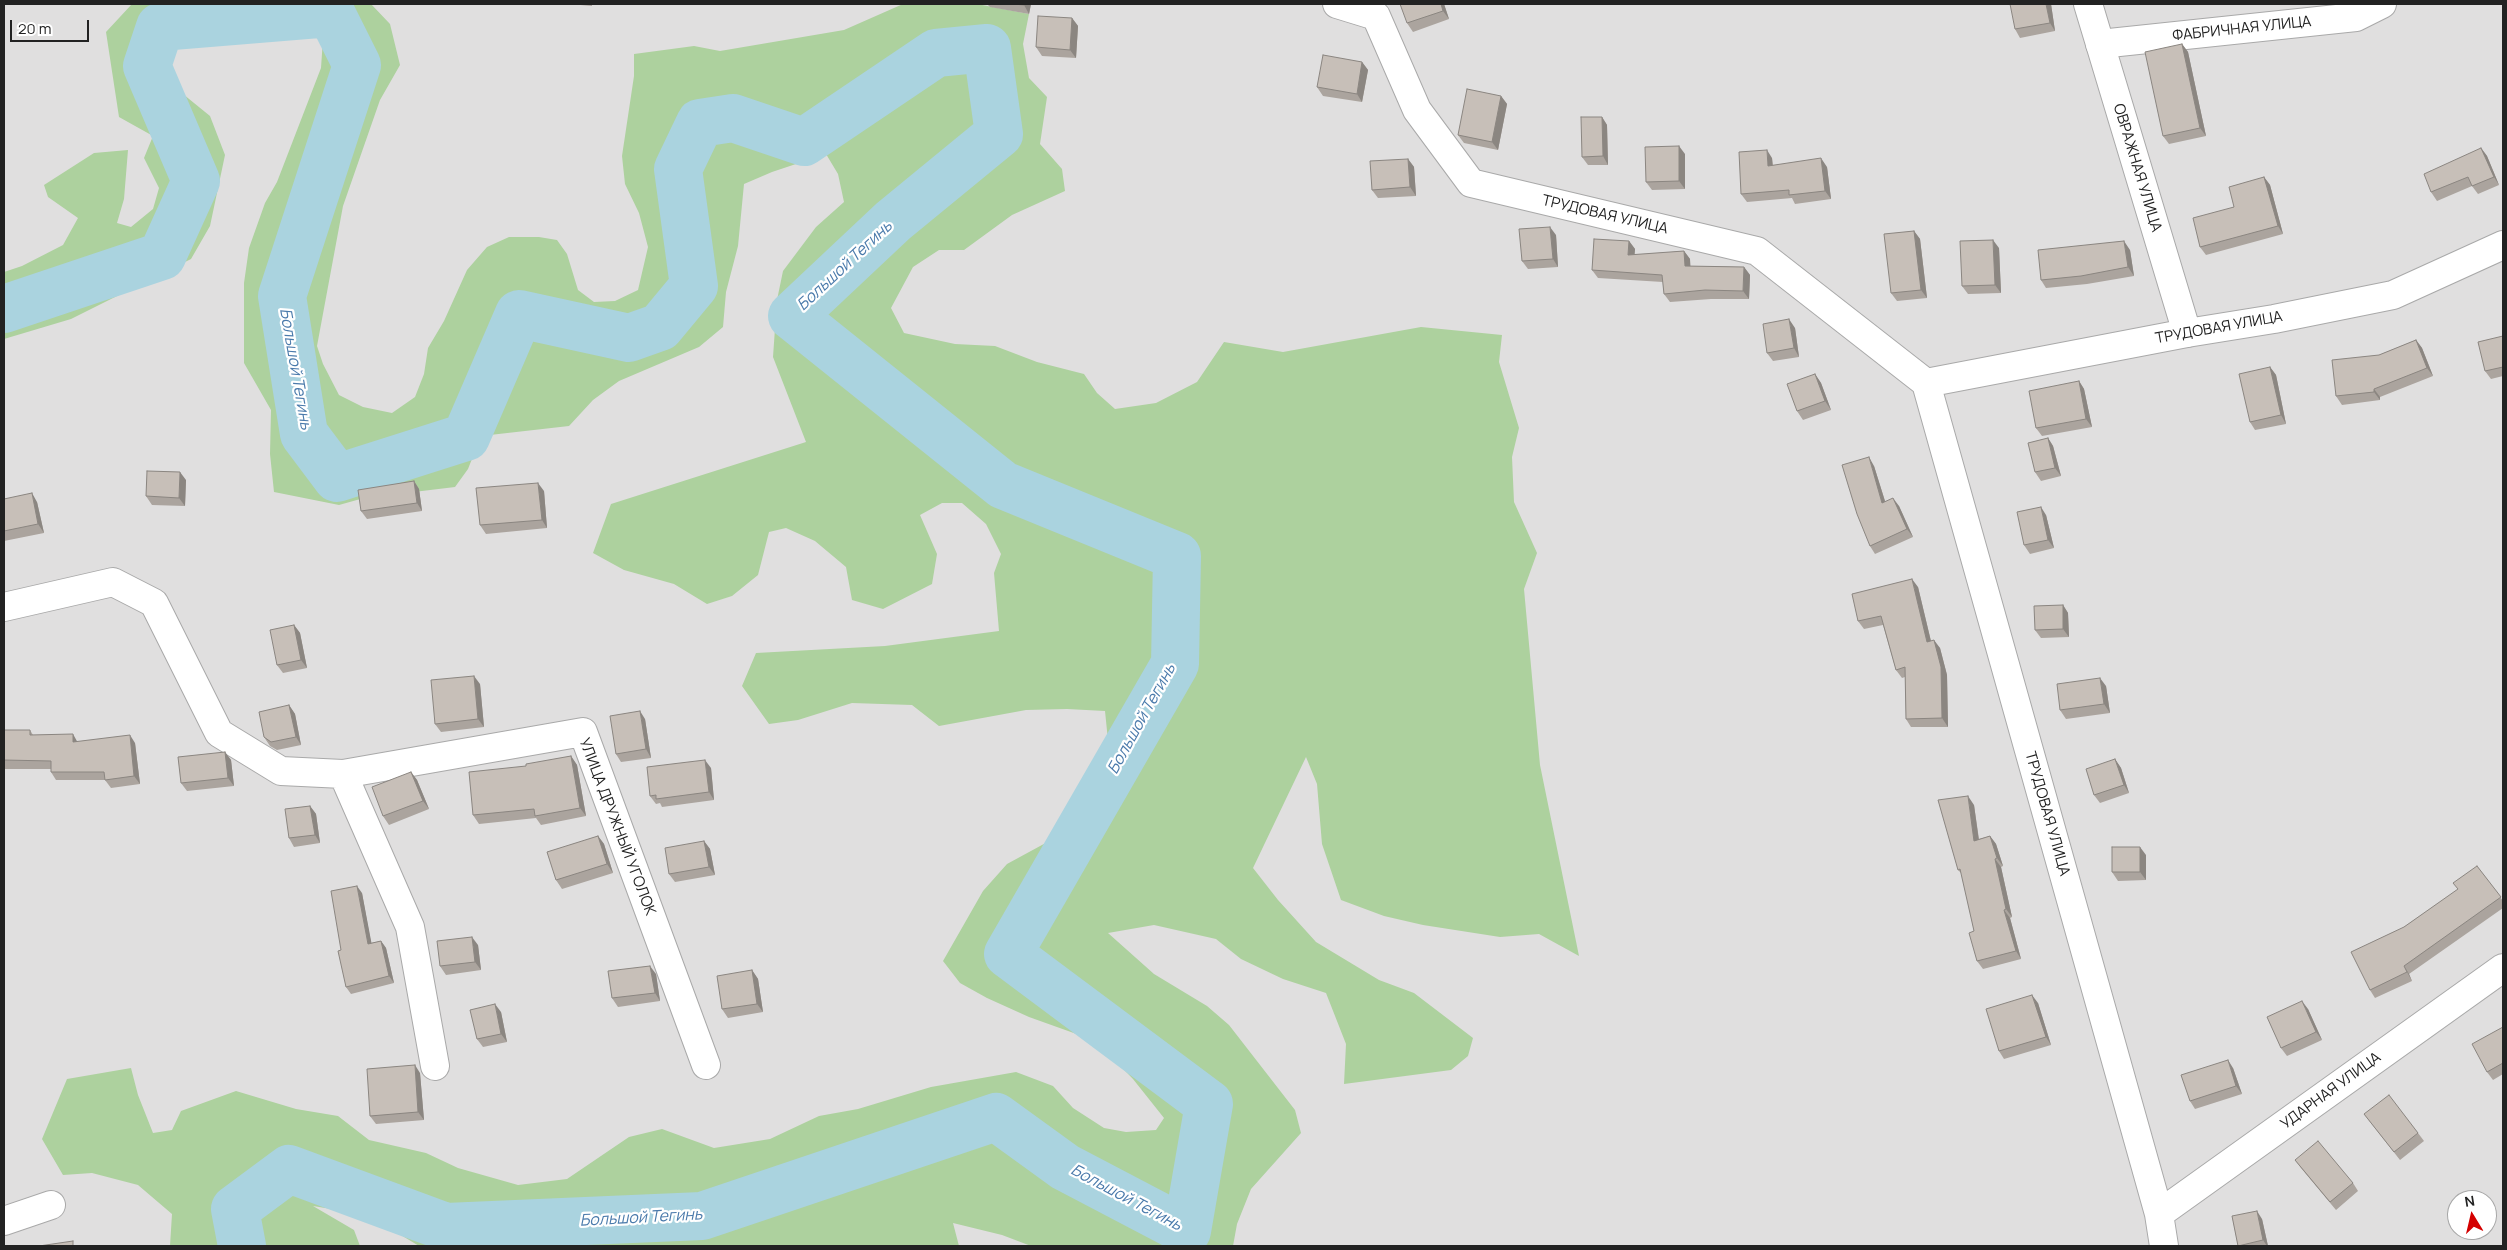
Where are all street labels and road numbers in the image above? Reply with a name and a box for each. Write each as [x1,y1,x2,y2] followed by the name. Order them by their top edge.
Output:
[2172,13,2312,45] street label: ФАБРИЧНАЯ УЛИЦА
[2109,102,2165,234] street label: ОВРАЖНАЯ УЛИЦА
[1540,192,1670,238] street label: ТРУДОВАЯ УЛИЦА
[2154,308,2284,348] street label: ТРУДОВАЯ УЛИЦА
[575,736,659,918] street label: УЛИЦА ДРУЖНЫЙ УГОЛОК
[2021,750,2073,878] street label: ТРУДОВАЯ УЛИЦА
[2277,1049,2385,1133] street label: УДАРНАЯ УЛИЦА

